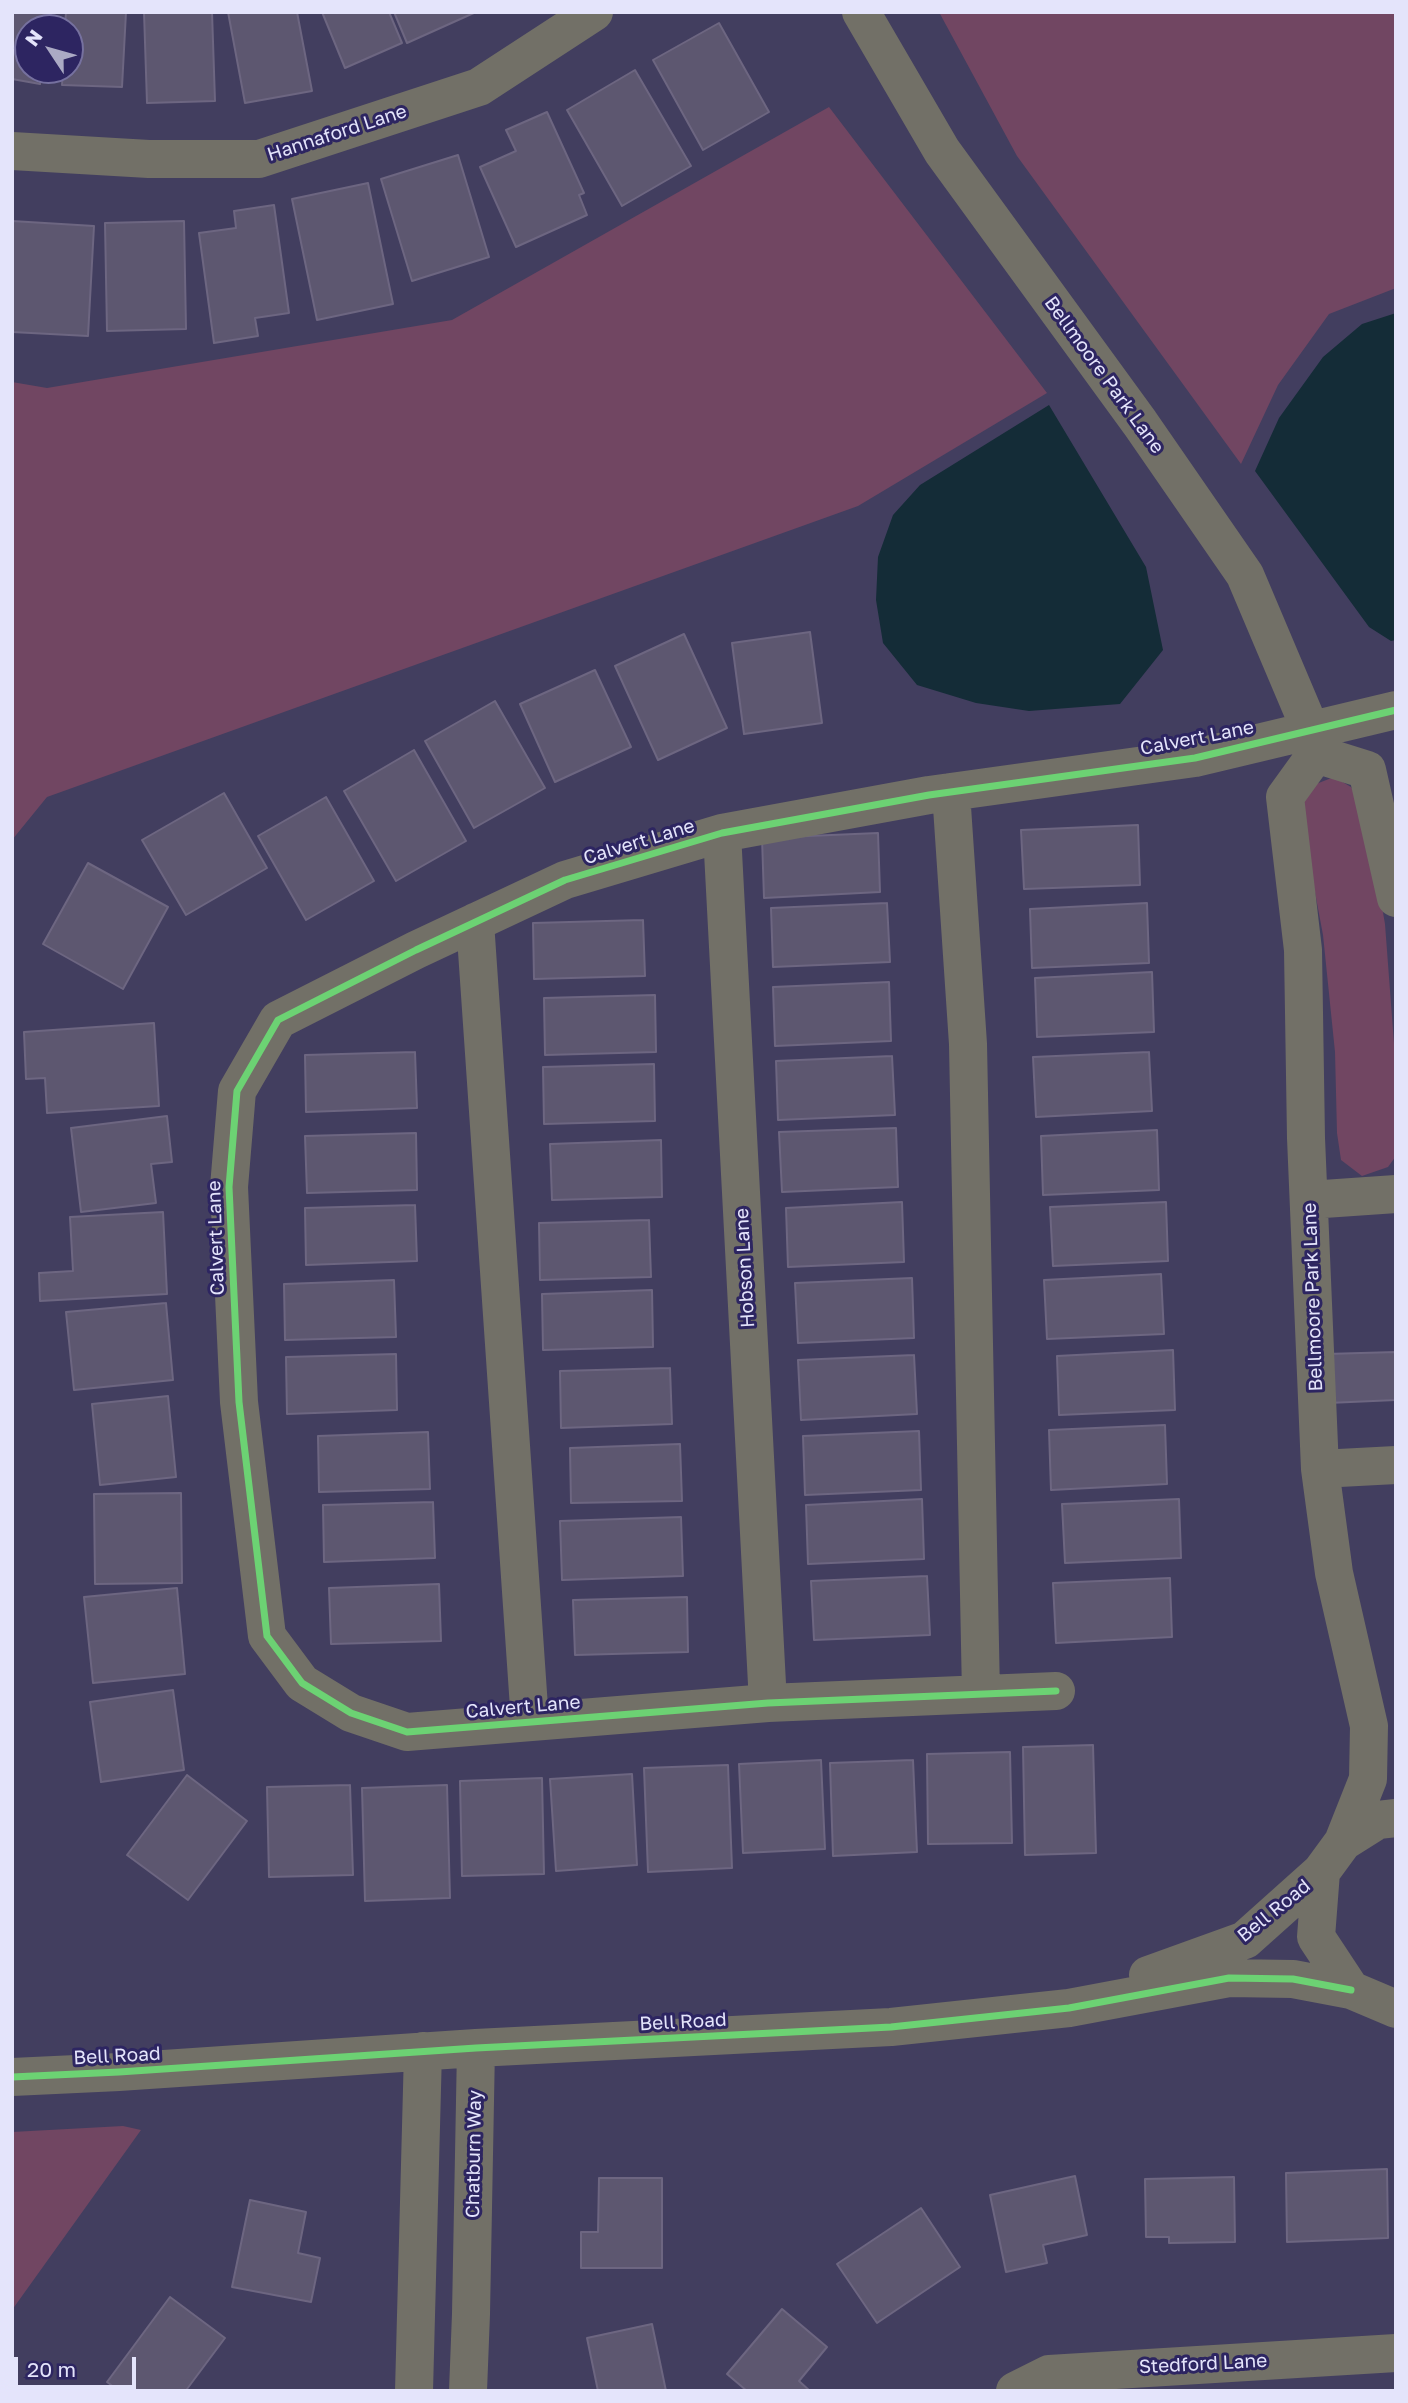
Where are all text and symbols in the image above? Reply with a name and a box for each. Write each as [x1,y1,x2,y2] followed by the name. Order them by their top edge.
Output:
[14,14,84,84] north arrow
[20,25,47,50] text: N
[264,100,410,166] street label: Hannaford Lane
[1039,292,1169,458] street label: Bellmoore Park Lane
[1138,716,1256,760] street label: Calvert Lane
[581,814,697,870] street label: Calvert Lane
[203,1180,229,1296] street label: Calvert Lane
[1298,1202,1328,1392] street label: Bellmoore Park Lane
[730,1208,760,1328] street label: Hobson Lane
[465,1691,581,1723] street label: Calvert Lane
[1233,1875,1315,1947] street label: Bell Road
[639,2008,727,2036] street label: Bell Road
[73,2042,161,2070] street label: Bell Road
[461,2090,487,2218] street label: Chatburn Way
[18,2344,140,2388] scale bar
[1138,2349,1268,2379] street label: Stedford Lane
[27,2356,76,2382] text: 20 m

